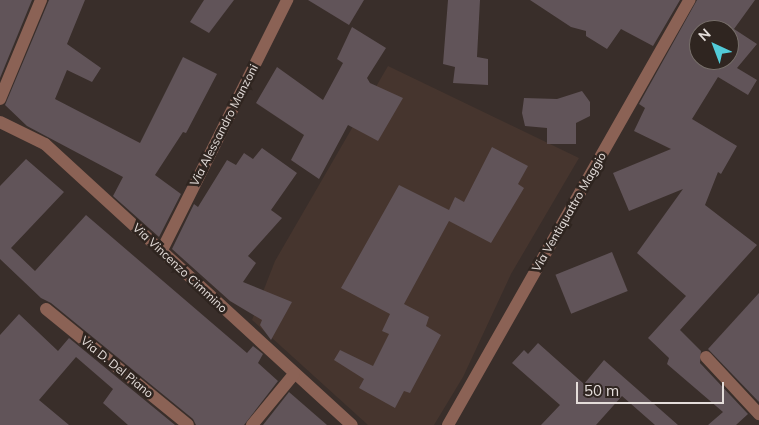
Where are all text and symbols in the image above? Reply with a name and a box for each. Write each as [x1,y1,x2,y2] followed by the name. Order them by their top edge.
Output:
[689,20,739,70] north arrow
[694,25,714,45] text: N
[187,62,261,188] street label: Via Alessandro Manzoni
[529,150,609,274] street label: Via Ventiquattro Maggio
[130,220,230,316] street label: Via Vincenzo Cimmino
[78,333,156,401] street label: Via D. Del Piano
[579,372,726,404] scale bar
[584,381,619,400] text: 50 m

